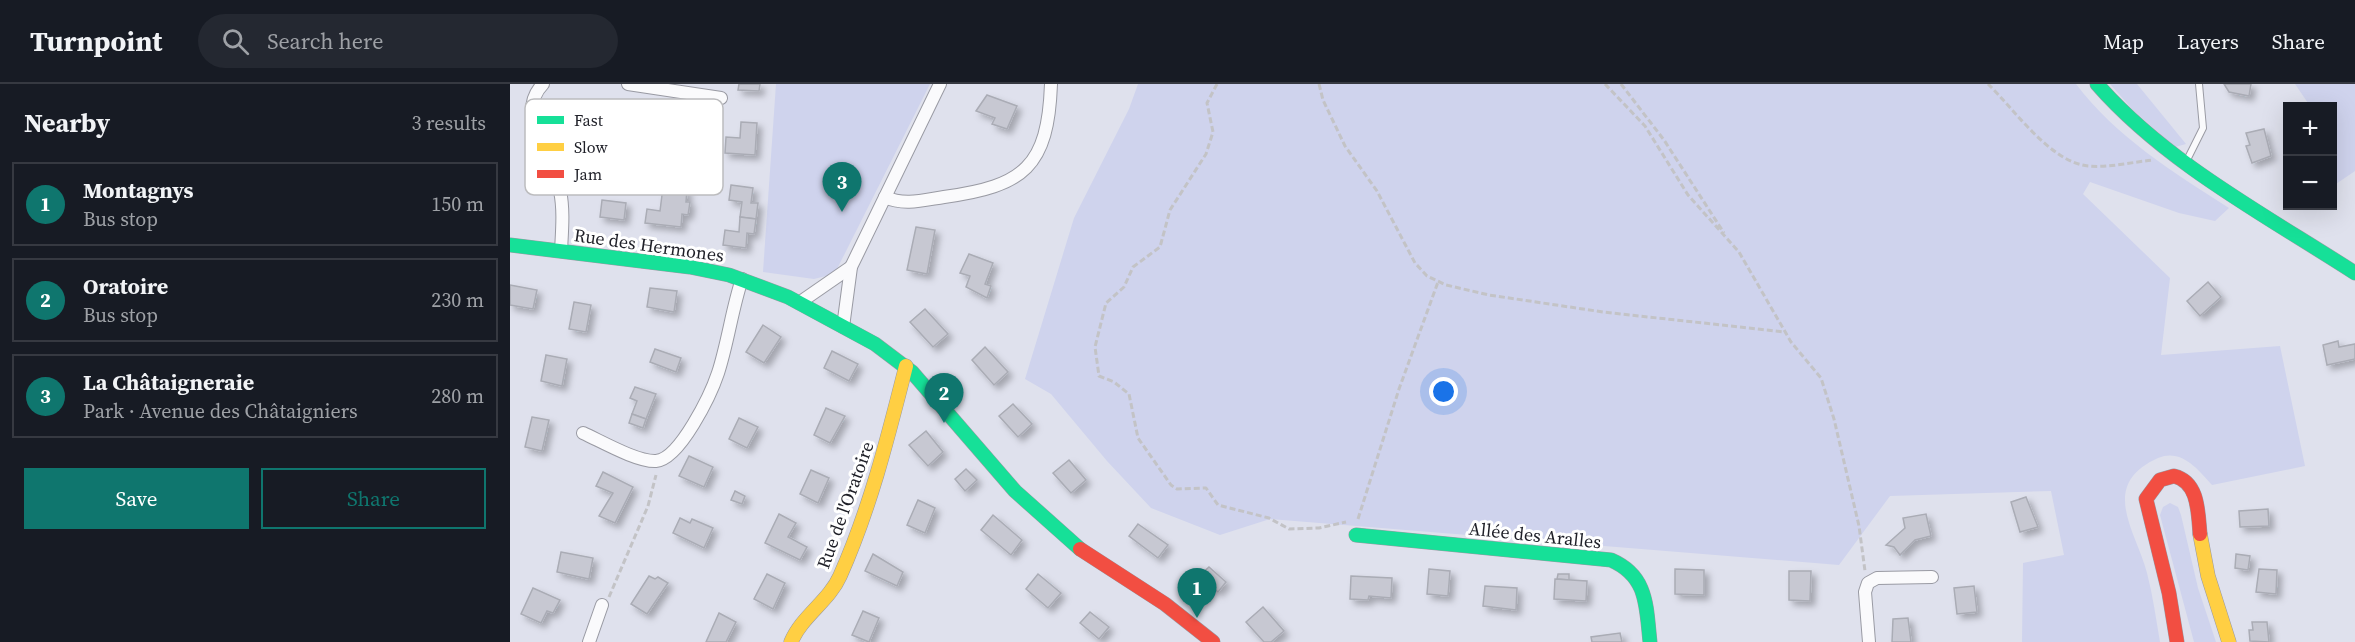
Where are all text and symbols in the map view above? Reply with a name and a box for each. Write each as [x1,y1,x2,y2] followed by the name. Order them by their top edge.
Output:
[198,14,618,68] search box
[30,22,162,60] text: Turnpoint
[219,25,252,58] icon: search
[267,26,383,56] text: Search here
[2103,27,2144,56] text: Map
[2177,27,2239,56] text: Layers
[2272,27,2325,56] text: Share
[525,99,723,195] legend
[2283,102,2337,210] map controls
[2283,102,2337,156] button: +
[24,105,110,141] text: Nearby
[411,109,486,137] text: 3 results
[574,109,604,131] text: Fast
[574,136,609,158] text: Slow
[2283,156,2337,210] button: −
[822,162,862,212] pin: 3
[573,163,602,185] text: Jam
[83,175,194,205] text: Montagnys
[40,190,51,218] text: 1
[431,190,484,218] text: 150 m
[83,205,158,233] text: Bus stop
[572,222,726,268] street label: Rue des Hermones
[83,271,168,301] text: Oratoire
[40,286,51,314] text: 2
[431,286,484,314] text: 230 m
[83,301,158,329] text: Bus stop
[83,367,254,397] text: La Châtaigneraie
[924,374,964,423] pin: 2
[1429,377,1458,406] your location
[40,382,51,410] text: 3
[431,382,484,410] text: 280 m
[83,397,358,425] text: Park · Avenue des Châtaigniers
[810,438,880,572] street label: Rue de l'Oratoire
[24,468,249,529] button: Save
[261,468,486,529] button: Share
[1468,516,1603,554] street label: Allée des Aralles
[1178,568,1216,618] pin: 1

